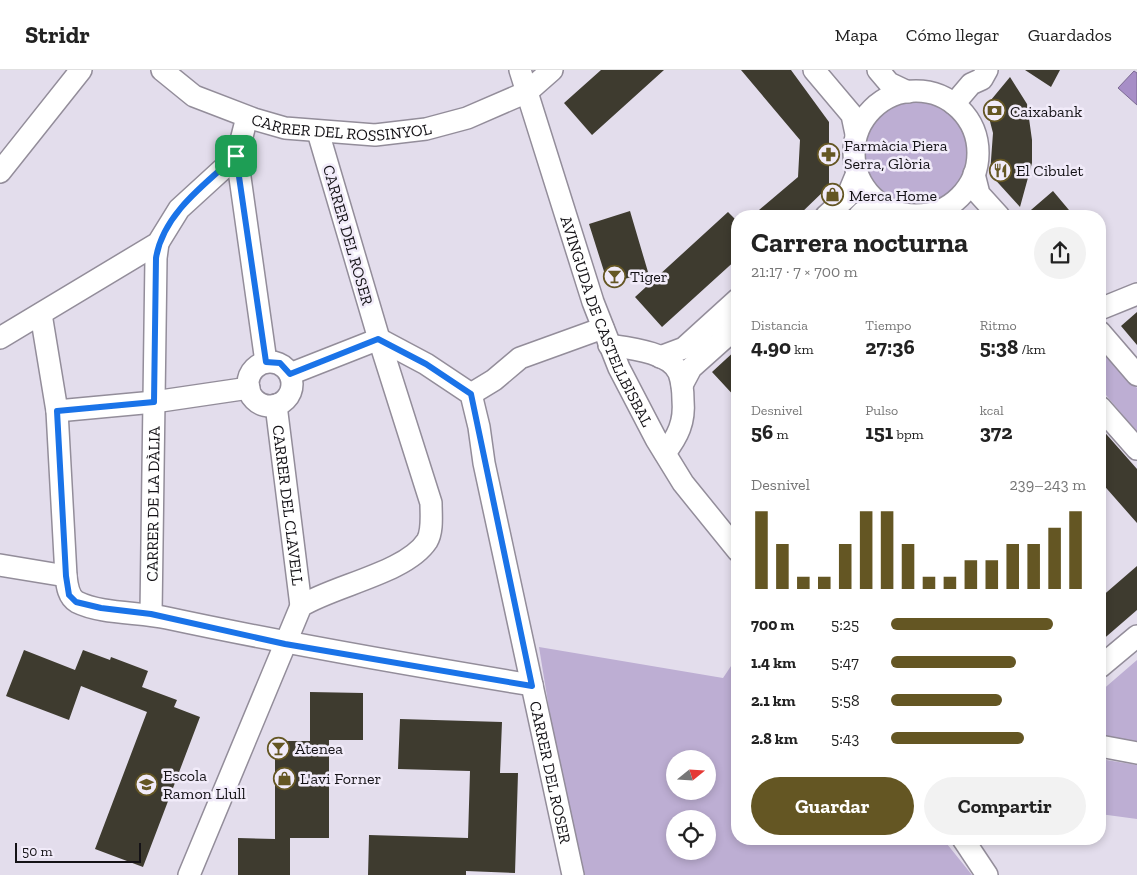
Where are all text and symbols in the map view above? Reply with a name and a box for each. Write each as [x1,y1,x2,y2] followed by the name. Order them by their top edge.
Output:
[25,20,90,49] text: Stridr
[835,24,878,46] text: Mapa
[906,24,1000,46] text: Cómo llegar
[1028,24,1112,46] text: Guardados
[982,99,1006,123] bank icon: Caixabank
[1010,102,1083,121] place label: Caixabank
[250,109,434,145] street label: CARRER DEL ROSSINYOL
[215,135,257,177] pin
[844,136,948,173] place label: Farmàcia Piera Serra, Glòria
[222,142,250,170] icon: arrive
[816,142,840,166] pharmacy icon: Farmàcia Piera Serra, Glòria
[988,158,1012,182] restaurant icon: El Cibulet
[1016,161,1083,180] place label: El Cibulet
[319,163,377,307] street label: CARRER DEL ROSER
[821,183,845,207] shop icon: Merca Home
[849,186,937,205] place label: Merca Home
[557,213,657,430] street label: AVINGUDA DE CASTELLBISBAL
[751,226,968,259] text: Carrera nocturna
[1034,227,1086,279] button: share
[751,262,858,281] text: 21:17 · 7 × 700 m
[602,264,626,288] bar icon: Tiger
[630,267,668,286] place label: Tiger
[751,317,808,334] text: Distancia
[865,317,911,334] text: Tiempo
[980,317,1017,334] text: Ritmo
[751,334,791,359] text: 4.90
[865,334,915,359] text: 27:36
[980,334,1018,359] text: 5:38
[791,341,814,358] text: km
[1018,341,1046,358] text: /km
[751,402,803,419] text: Desnivel
[865,402,898,419] text: Pulso
[980,402,1004,419] text: kcal
[751,419,773,444] text: 56
[865,419,893,444] text: 151
[980,419,1013,444] text: 372
[269,424,308,587] street label: CARRER DEL CLAVELL
[142,426,163,582] street label: CARRER DE LA DÀLIA
[773,426,788,443] text: m
[893,426,924,443] text: bpm
[751,475,810,494] text: Desnivel
[1010,475,1086,494] text: 239–243 m
[751,615,794,634] text: 700 m
[831,615,859,634] text: 5:25
[751,653,796,672] text: 1.4 km
[831,653,859,672] text: 5:47
[751,691,796,710] text: 2.1 km
[831,691,860,710] text: 5:58
[526,699,575,845] street label: CARRER DEL ROSER
[751,729,798,748] text: 2.8 km
[831,729,859,748] text: 5:43
[267,736,291,760] bar icon: Atenea
[295,739,343,758] place label: Atenea
[666,750,716,800] north arrow
[666,750,716,860] map controls
[163,766,246,803] place label: Escola Ramon Llull
[272,766,296,790] shop icon: L'avi Forner
[300,769,381,788] place label: L'avi Forner
[135,772,159,796] school or university icon: Escola Ramon Llull
[751,777,914,835] button: Guardar
[924,777,1086,835] button: Compartir
[666,810,716,860] button: locate
[15,840,141,863] scale bar
[22,843,53,860] text: 50 m

